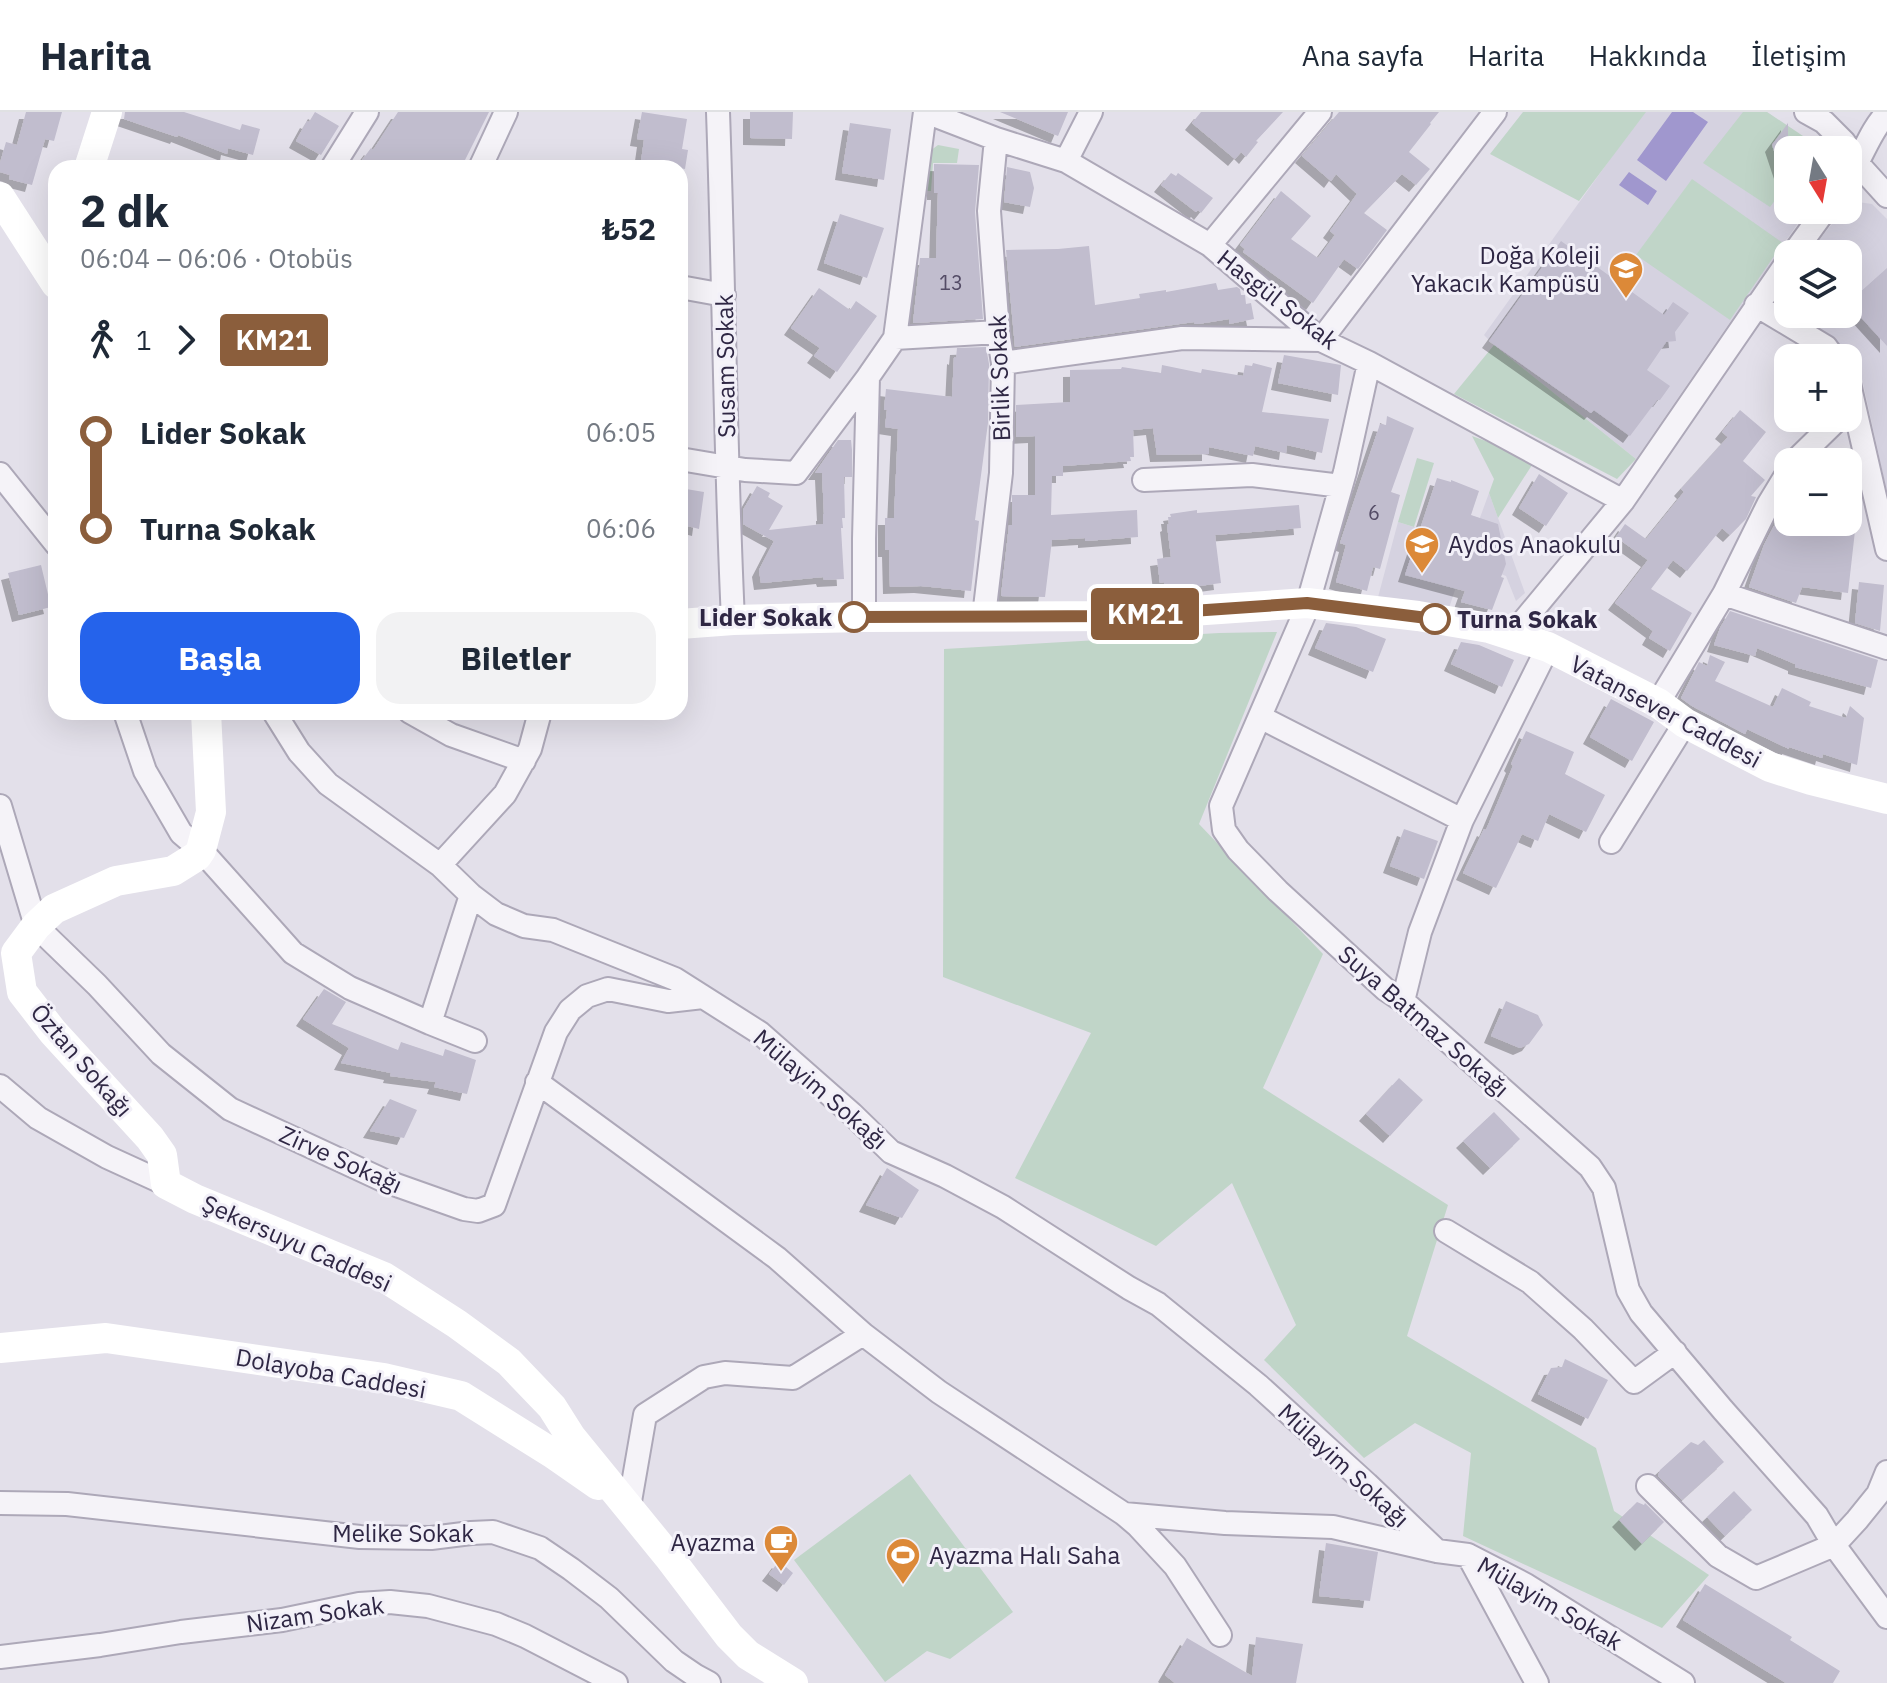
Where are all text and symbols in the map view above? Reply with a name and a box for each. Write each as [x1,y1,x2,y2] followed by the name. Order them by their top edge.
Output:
[40,31,152,80] text: Harita
[1302,37,1424,74] text: Ana sayfa
[1468,37,1545,74] text: Harita
[1589,37,1707,74] text: Hakkında
[1751,37,1847,74] text: İletişim
[1774,136,1862,224] north arrow
[1774,136,1862,536] map controls
[80,182,169,239] text: 2 dk
[602,209,656,248] text: ₺52
[1411,239,1600,299] place label: Doğa Koleji Yakacık Kampüsü
[1774,240,1862,328] button: layers
[80,241,353,275] text: 06:04 – 06:06 · Otobüs
[1211,242,1345,356] street label: Hasgül Sokak
[1607,250,1645,300] school or university icon: Doğa Koleji Yakacık Kampüsü
[939,269,963,296] house number: 13
[708,293,742,438] street label: Susam Sokak
[981,314,1017,442] street label: Birlik Sokak
[80,318,124,362] icon: walk
[164,318,208,362] icon: forward
[236,321,312,358] text: KM21
[136,323,152,357] text: 1
[1774,344,1862,432] button: +
[140,413,306,452] text: Lider Sokak
[586,415,656,449] text: 06:05
[1774,448,1862,536] button: −
[1368,499,1380,526] house number: 6
[140,509,316,548] text: Turna Sokak
[586,511,656,545] text: 06:06
[1403,525,1441,575] school or university icon: Aydos Anaokulu
[1448,528,1621,560] place label: Aydos Anaokulu
[1089,588,1201,640] line badge: KM21
[1107,595,1183,632] text: KM21
[699,601,832,633] place label: Lider Sokak
[839,602,869,632] marker: Lider Sokak
[1457,603,1598,635] place label: Turna Sokak
[1420,604,1450,634] marker: Turna Sokak
[80,612,360,704] button: Başla
[376,612,656,704] button: Biletler
[1565,647,1767,775] street label: Vatansever Caddesi
[1332,938,1516,1104] street label: Suya Batmaz Sokağı
[24,997,140,1123] street label: Öztan Sokağı
[747,1022,895,1156] street label: Mülayim Sokağı
[275,1118,407,1200] street label: Zirve Sokağı
[197,1187,397,1299] street label: Şekersuyu Caddesi
[233,1340,429,1406] street label: Dolayoba Caddesi
[1272,1396,1416,1534] street label: Mülayim Sokağı
[332,1517,474,1549] street label: Melike Sokak
[762,1523,800,1573] cafe icon: Ayazma
[671,1526,755,1558] place label: Ayazma
[884,1536,922,1586] sports icon: Ayazma Halı Saha
[929,1539,1120,1571] place label: Ayazma Halı Saha
[1472,1549,1629,1658] street label: Mülayim Sokak
[244,1588,386,1640] street label: Nizam Sokak

